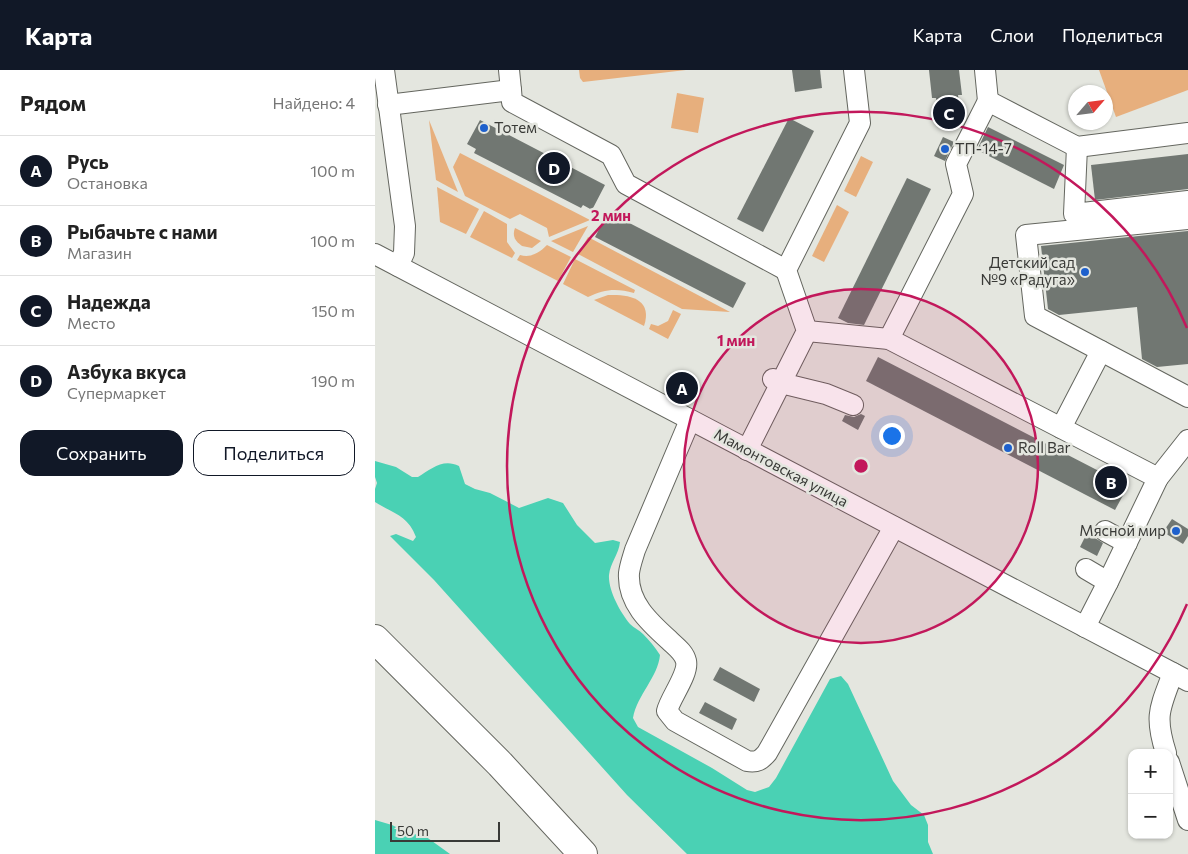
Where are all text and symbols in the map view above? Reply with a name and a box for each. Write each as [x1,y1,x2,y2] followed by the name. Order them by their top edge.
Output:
[25,21,92,50] text: Карта
[913,24,962,46] text: Карта
[990,24,1034,46] text: Слои
[1062,24,1163,46] text: Поделиться
[1068,85,1113,130] north arrow
[20,90,86,115] text: Рядом
[273,93,355,112] text: Найдено: 4
[933,94,965,132] pin: C
[494,118,537,136] place label: Тотем
[478,122,490,134] marker: Тотем
[955,139,1012,157] place label: ТП-14-7
[939,143,951,155] marker: ТП-14-7
[538,149,570,187] pin: D
[67,150,109,173] text: Русь
[30,161,42,180] text: A
[310,161,355,180] text: 100 m
[67,173,148,192] text: Остановка
[591,206,631,224] text: 2 мин
[67,220,218,243] text: Рыбачьте с нами
[31,231,41,250] text: B
[310,231,355,250] text: 100 m
[67,243,132,262] text: Магазин
[980,253,1075,288] place label: Детский сад №9 «Радуга»
[1079,266,1091,278] marker: Детский сад №9 «Радуга»
[67,290,151,313] text: Надежда
[31,301,41,320] text: C
[312,301,355,320] text: 150 m
[67,313,116,332] text: Место
[717,331,755,349] text: 1 мин
[67,360,186,383] text: Азбука вкуса
[666,369,698,407] pin: A
[30,371,42,390] text: D
[311,371,355,390] text: 190 m
[67,383,166,402] text: Супермаркет
[879,423,905,449] your location
[711,424,851,510] street label: Мамонтовская улица
[20,430,183,476] button: Сохранить
[193,430,355,476] button: Поделиться
[1018,438,1071,456] place label: Roll Bar
[1002,442,1014,454] marker: Roll Bar
[852,457,870,475] centre of rings
[1095,463,1127,501] pin: B
[1079,521,1166,539] place label: Мясной мир
[1170,525,1182,537] marker: Мясной мир
[1128,749,1173,839] map controls
[1128,749,1173,794] button: +
[1128,794,1173,839] button: −
[390,819,500,842] scale bar
[397,822,429,839] text: 50 m

